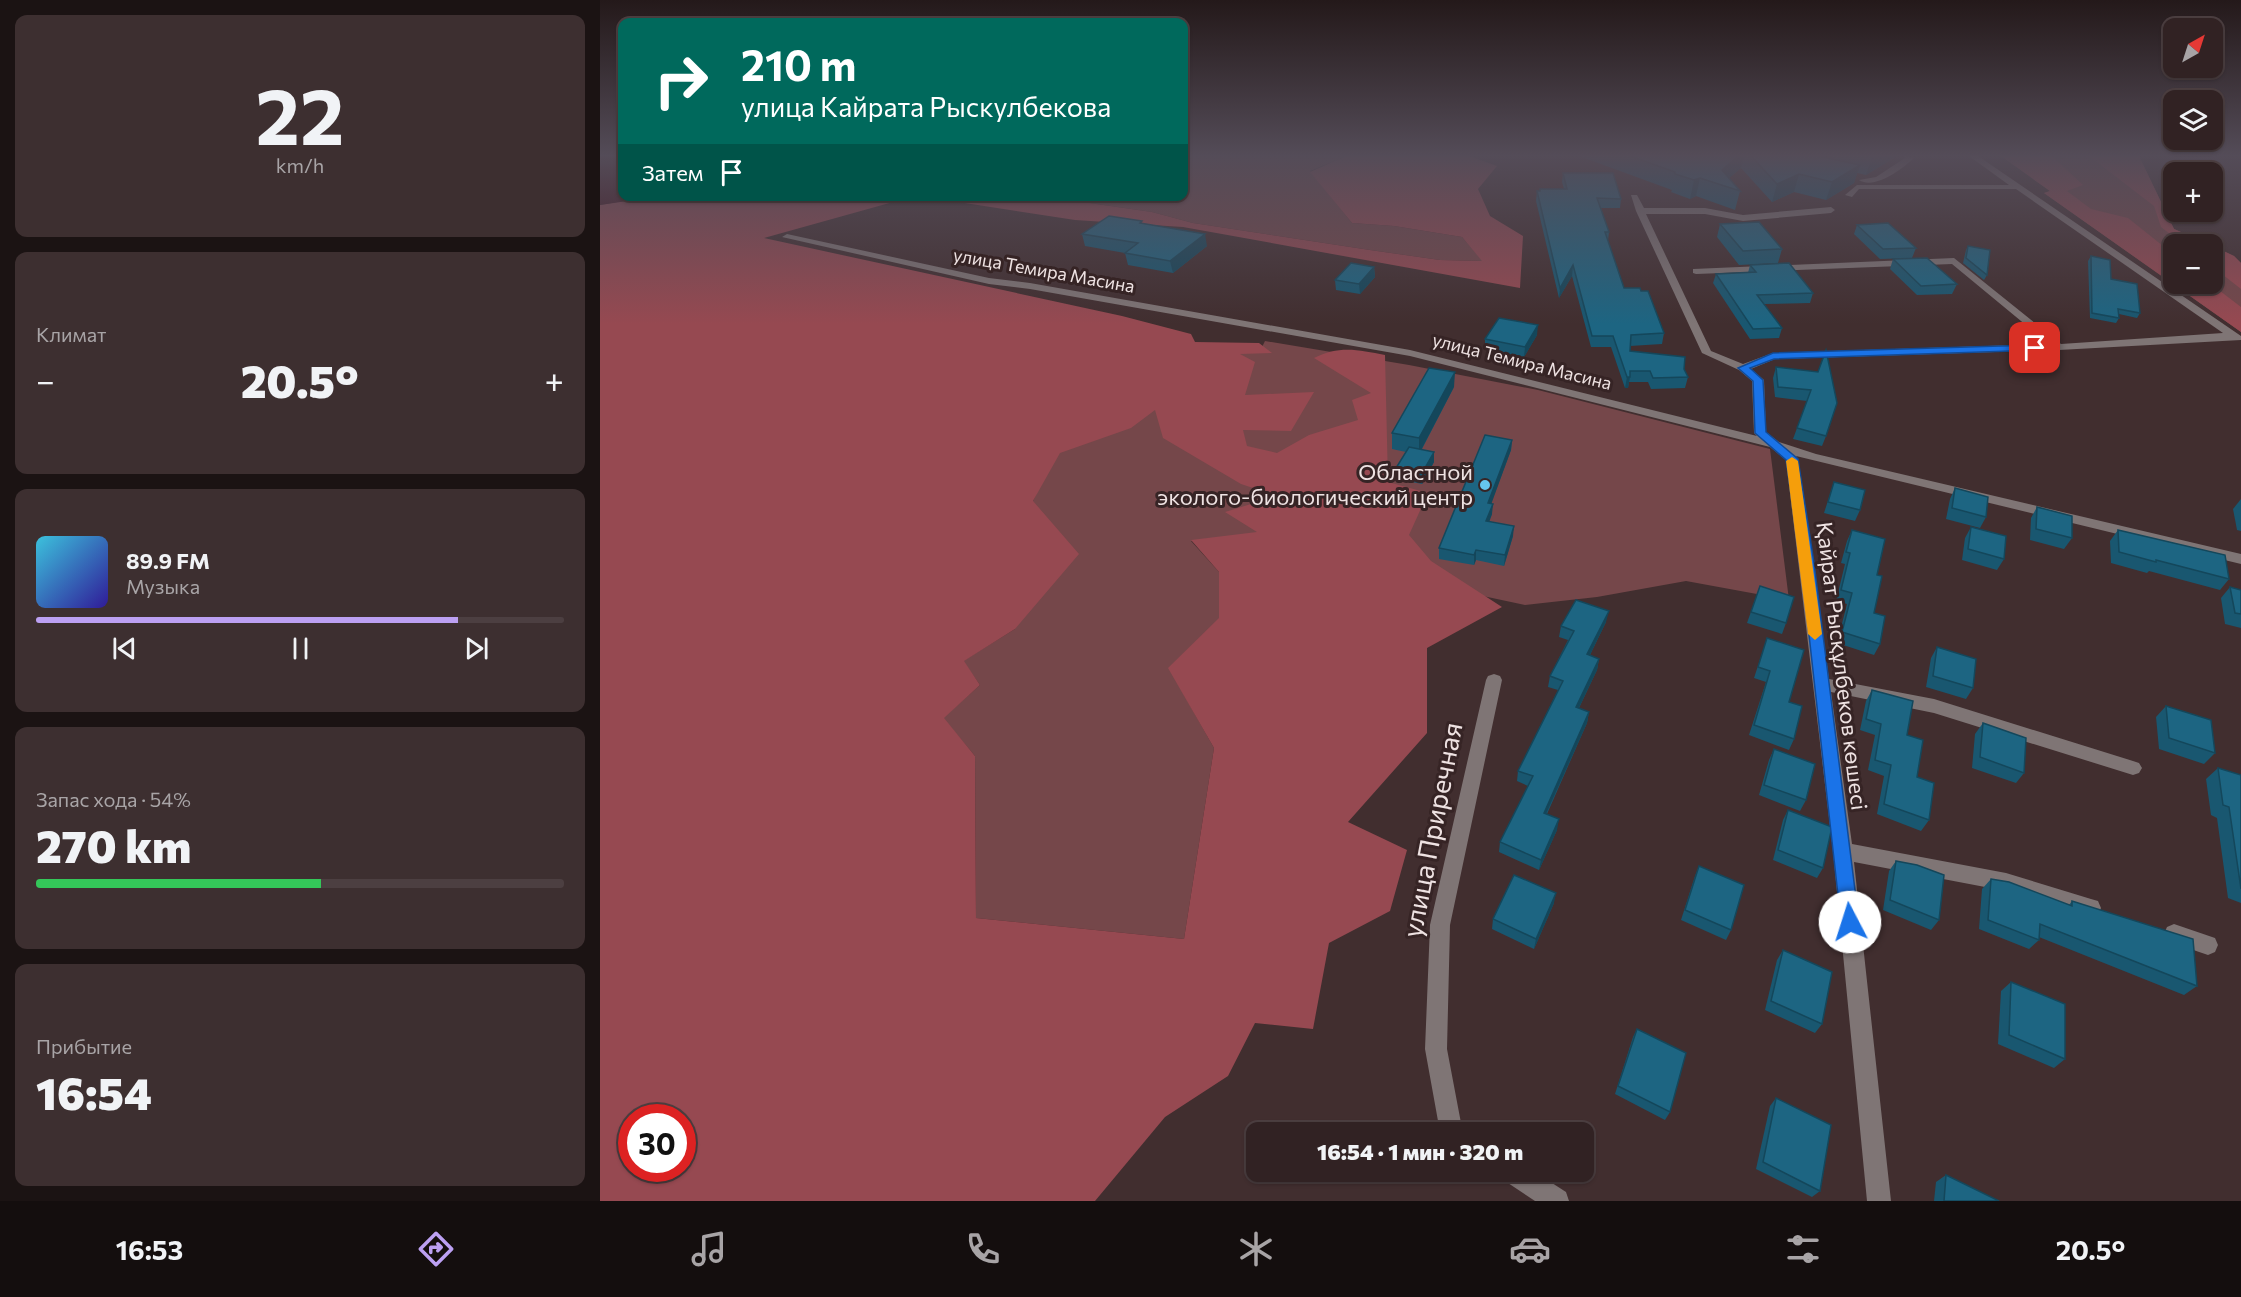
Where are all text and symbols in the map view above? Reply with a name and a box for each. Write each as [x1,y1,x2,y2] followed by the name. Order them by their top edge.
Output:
[2163,18,2223,78] north arrow
[2163,18,2223,294] map controls
[741,38,856,90] text: 210 m
[642,42,720,120] icon: right
[256,66,344,161] text: 22
[741,90,1111,123] text: улица Кайрата Рыскулбекова
[2163,90,2223,150] button: layers
[276,153,324,177] text: km/h
[715,156,748,189] icon: arrive
[642,159,703,186] text: Затем
[2163,162,2223,222] button: +
[2163,234,2223,294] button: −
[952,243,1137,297] street label: улица Темира Масина
[36,322,106,346] text: Климат
[2009,322,2060,373] pin
[1430,328,1614,394] street label: улица Темира Масина
[2018,331,2051,364] icon: arrive
[241,352,359,407] text: 20.5°
[36,359,55,400] text: −
[545,359,564,400] text: +
[1157,458,1473,510] place label: Областной эколого-биологический центр
[1478,478,1492,492] marker: Областной эколого-биологический центр
[1811,520,1874,812] street label: Қайрат Рысқұлбеков көшесі
[126,547,210,574] text: 89.9 FM
[126,574,200,598] text: Музыка
[108,632,141,665] icon: previous
[284,632,317,665] icon: pause
[460,632,493,665] icon: next
[1394,719,1469,940] street label: улица Приречная
[36,787,191,811] text: Запас хода · 54%
[36,817,191,872] text: 270 km
[1818,890,1882,954] position arrow
[36,1034,132,1058] text: Прибытие
[36,1064,152,1119] text: 16:54
[618,1104,696,1182] speed limit sign: 30
[1317,1138,1523,1165] text: 16:54 · 1 мин · 320 m
[415,1228,457,1270] icon: directions
[688,1228,730,1270] icon: music
[962,1228,1004,1270] icon: phone
[1235,1228,1277,1270] icon: climate
[1509,1228,1551,1270] icon: car
[1782,1228,1824,1270] icon: filters
[116,1233,183,1266] text: 16:53
[2056,1233,2125,1266] text: 20.5°

